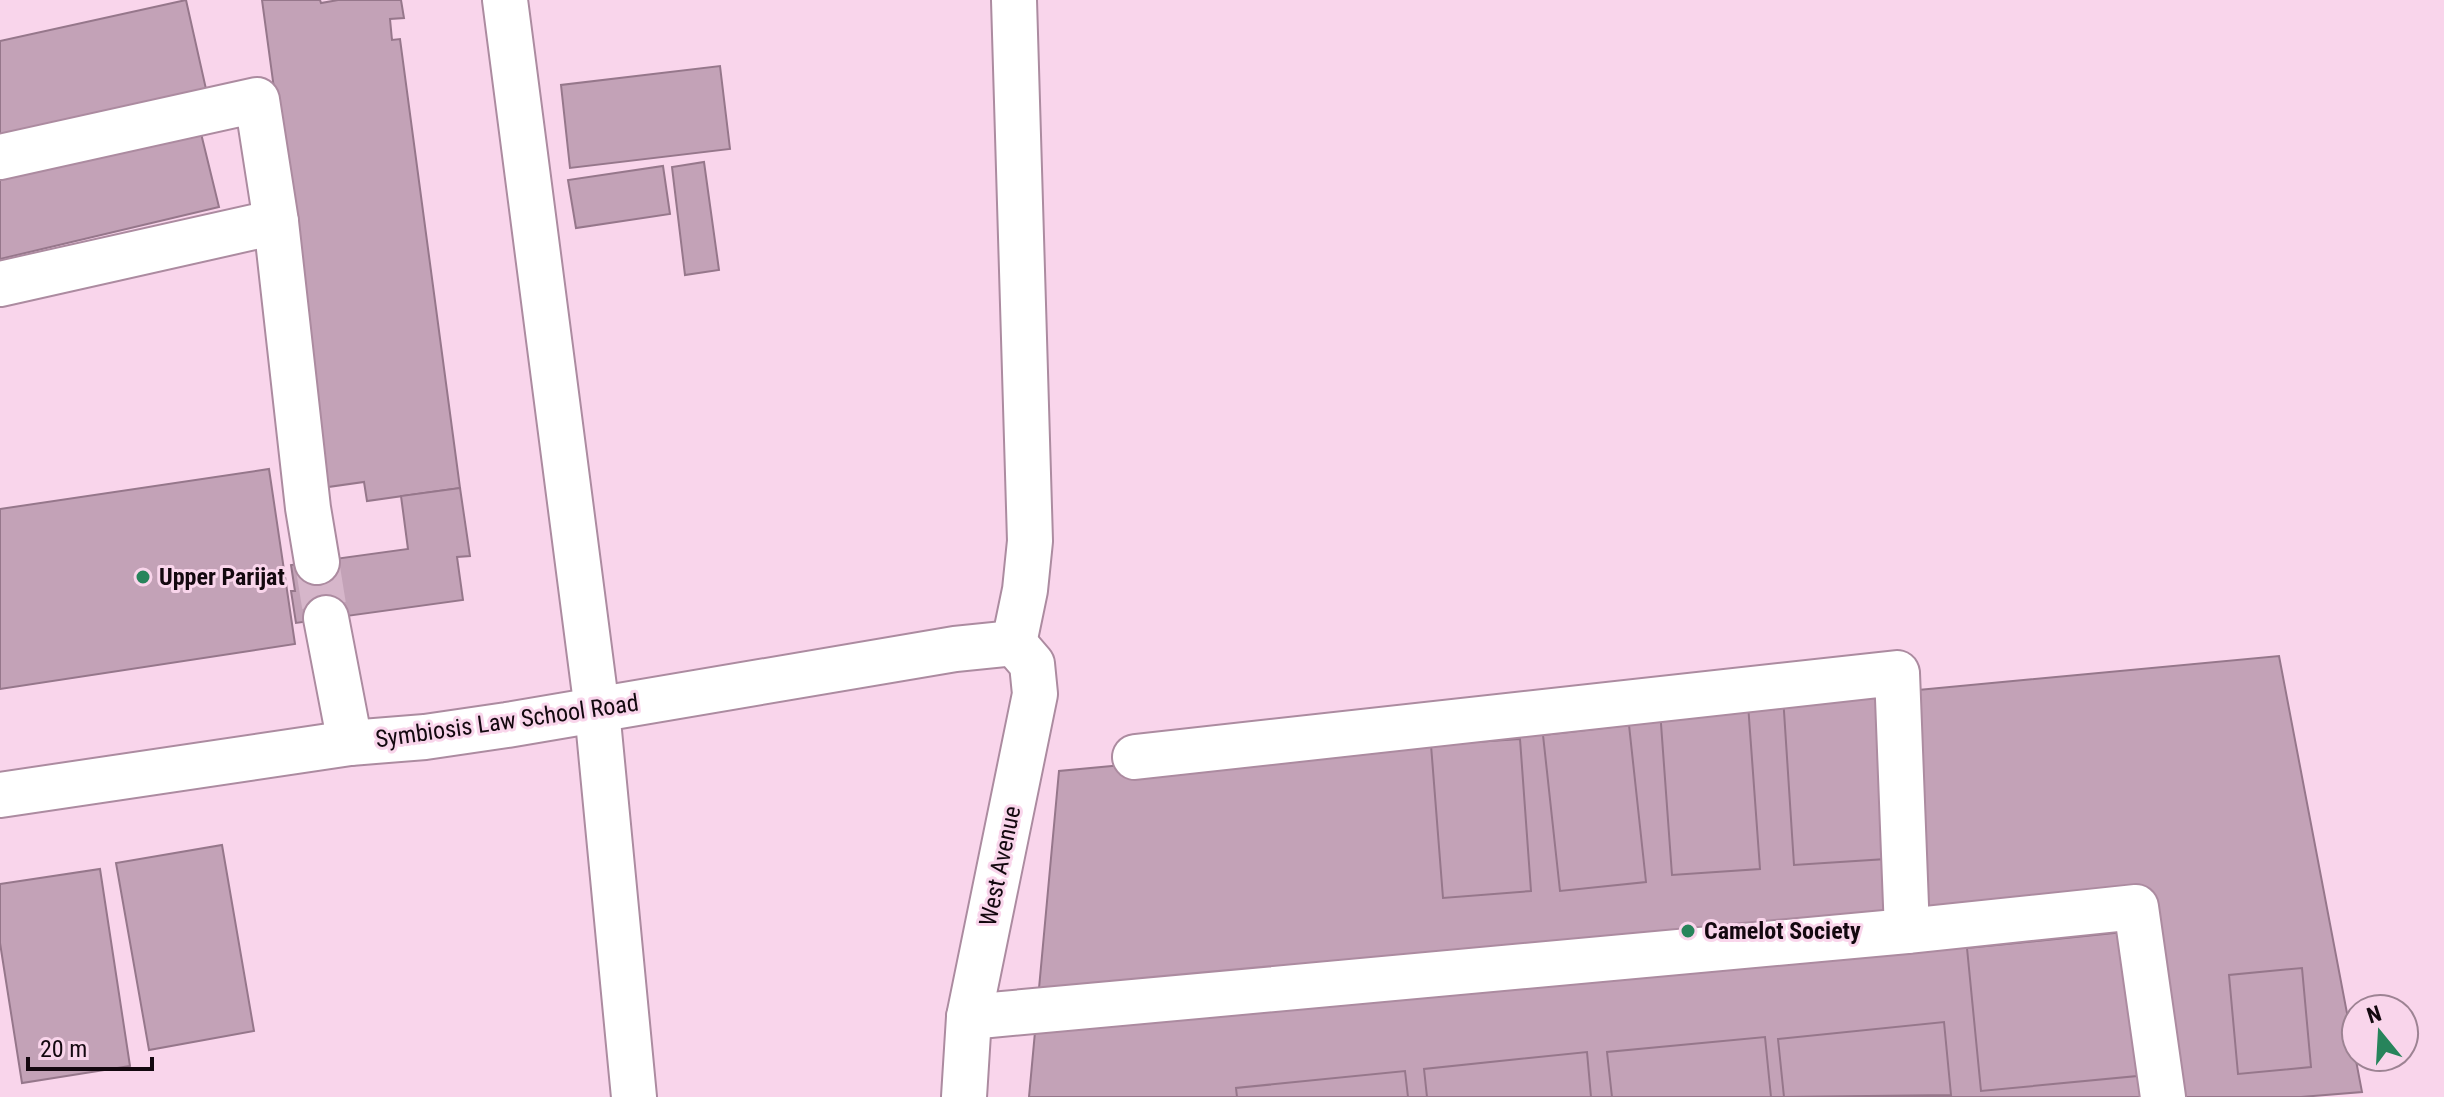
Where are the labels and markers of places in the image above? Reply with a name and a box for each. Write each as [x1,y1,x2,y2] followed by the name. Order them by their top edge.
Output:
[159,563,285,591] place label: Upper Parijat
[134,568,152,586] marker: Upper Parijat
[1704,917,1861,945] place label: Camelot Society
[1679,922,1697,940] marker: Camelot Society

